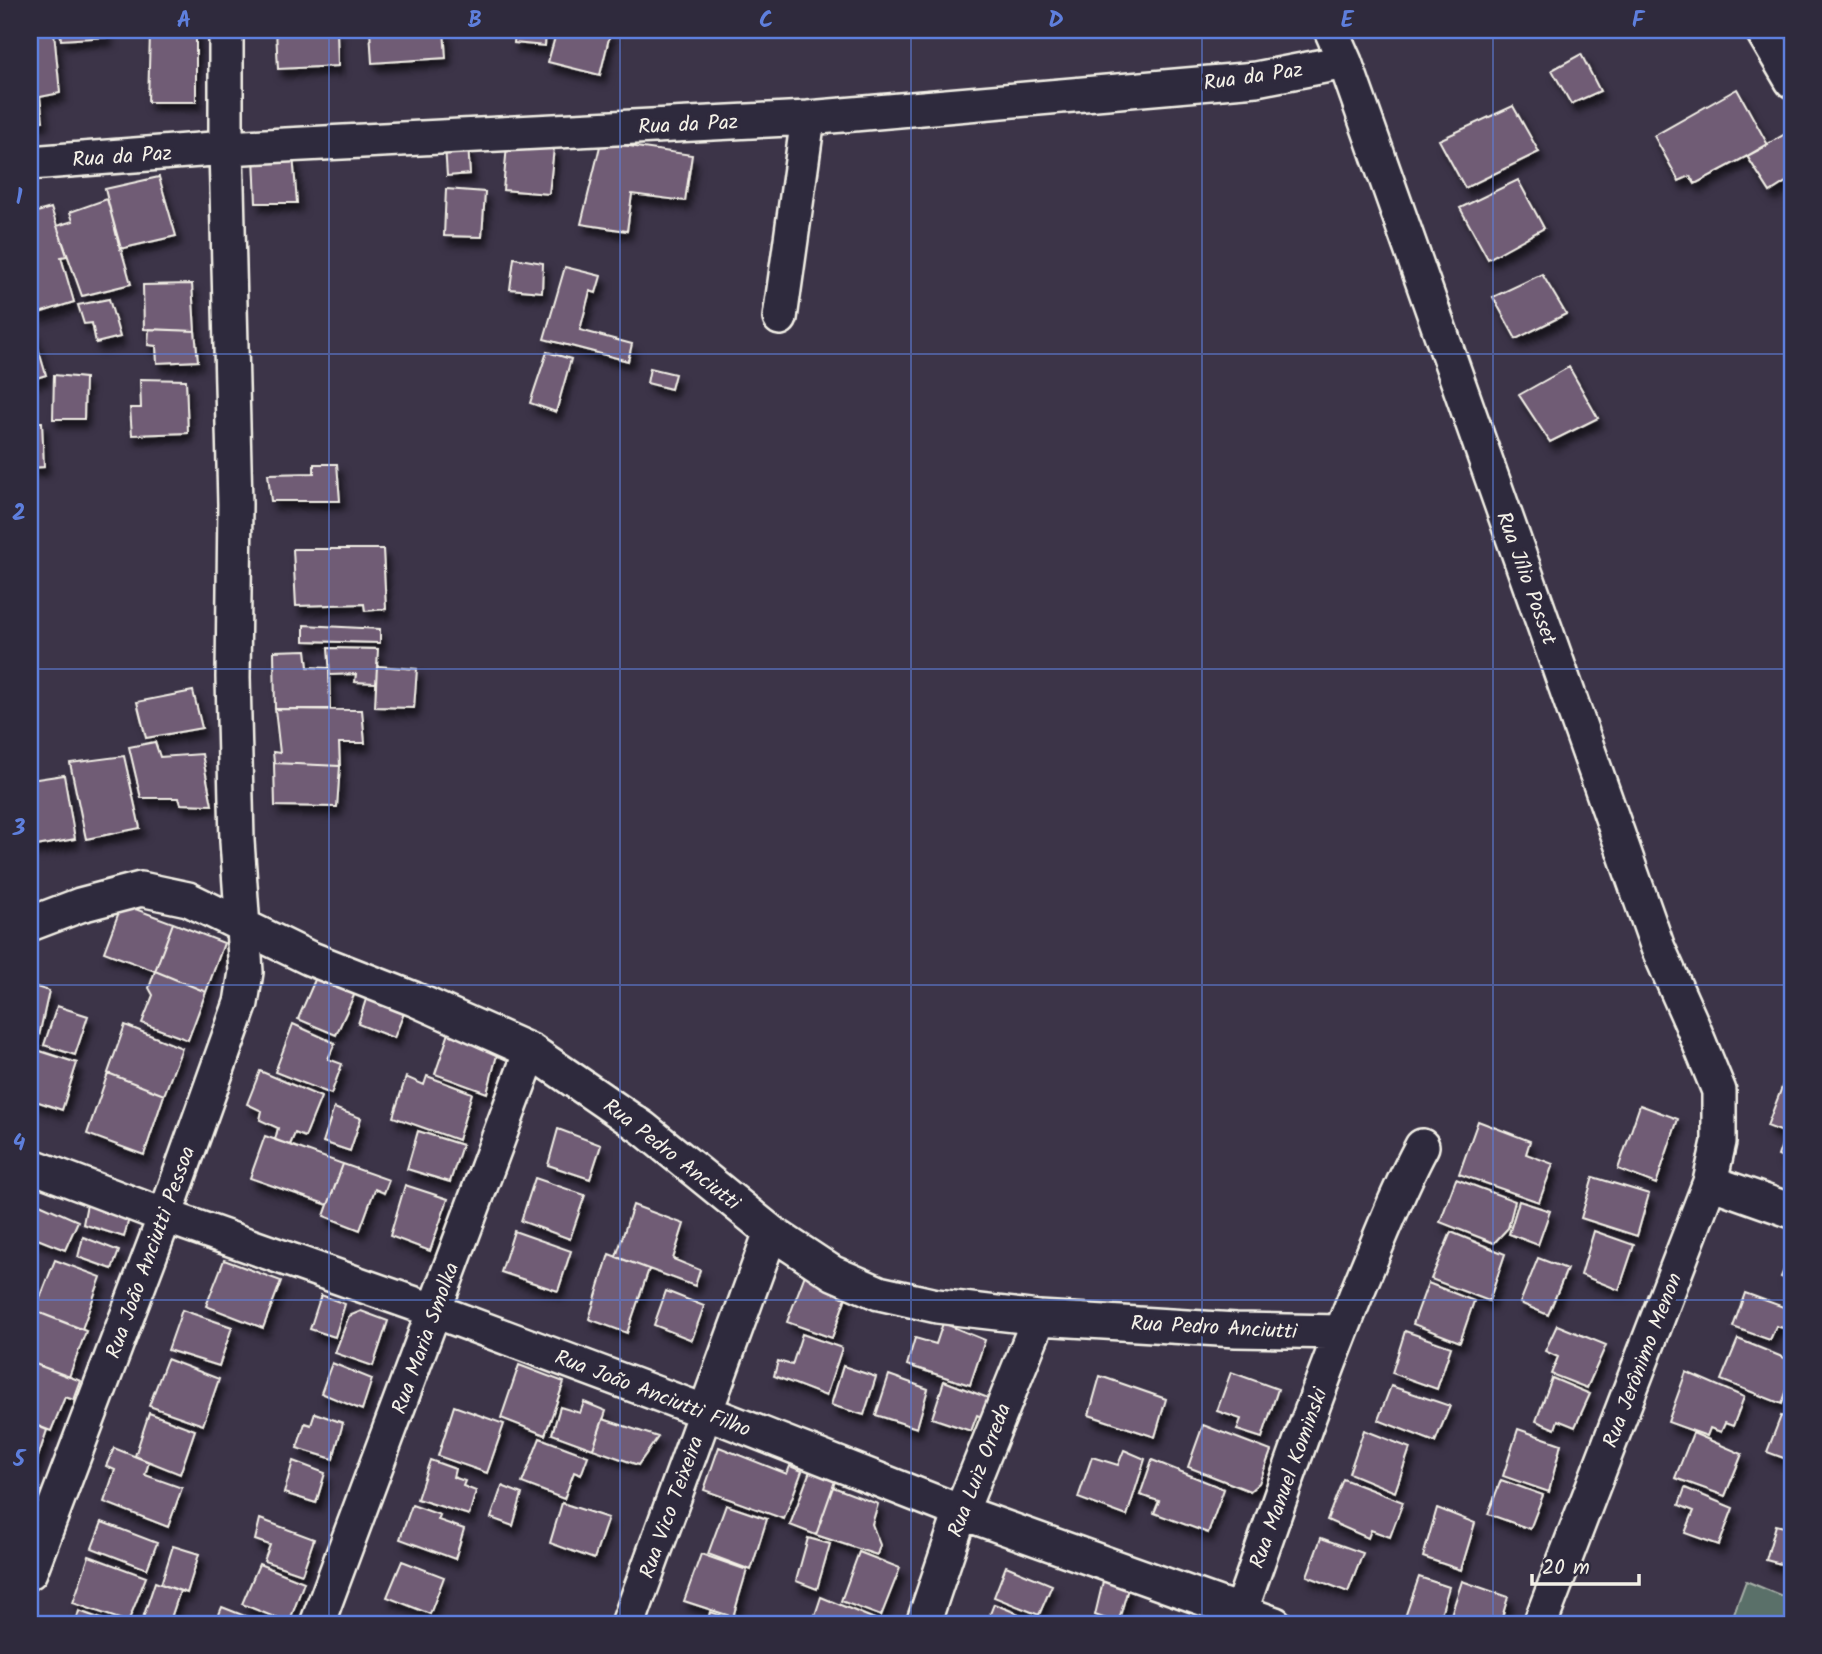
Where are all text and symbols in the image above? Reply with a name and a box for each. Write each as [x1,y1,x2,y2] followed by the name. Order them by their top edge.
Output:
[177,3,191,39] text: A
[468,3,482,39] text: B
[759,3,773,39] text: C
[1048,3,1064,39] text: D
[1341,3,1355,39] text: E
[1632,3,1646,39] text: F
[1201,54,1305,101] street label: Rua da Paz
[637,106,739,145] street label: Rua da Paz
[71,138,173,177] street label: Rua da Paz
[16,180,23,216] text: 1
[12,496,26,532] text: 2
[1486,507,1565,651] street label: Rua Jílio Posset
[12,811,26,847] text: 3
[595,1091,748,1220] street label: Rua Pedro Anciutti
[13,1126,26,1162] text: 4
[98,1142,205,1363] street label: Rua João Anciutti Pessoa
[384,1258,469,1419] street label: Rua Maria Smolka
[1595,1268,1692,1453] street label: Rua Jerônimo Menon
[1130,1308,1299,1349] street label: Rua Pedro Anciutti
[550,1342,755,1447] street label: Rua João Anciutti Filho
[1241,1383,1338,1573] street label: Rua Manuel Kominski
[940,1399,1021,1542] street label: Rua Luiz Orreda
[631,1431,714,1584] street label: Rua Vico Teixeira
[12,1442,27,1478] text: 5
[1532,1542,1638,1586] scale bar
[1542,1552,1590,1585] text: 20 m

